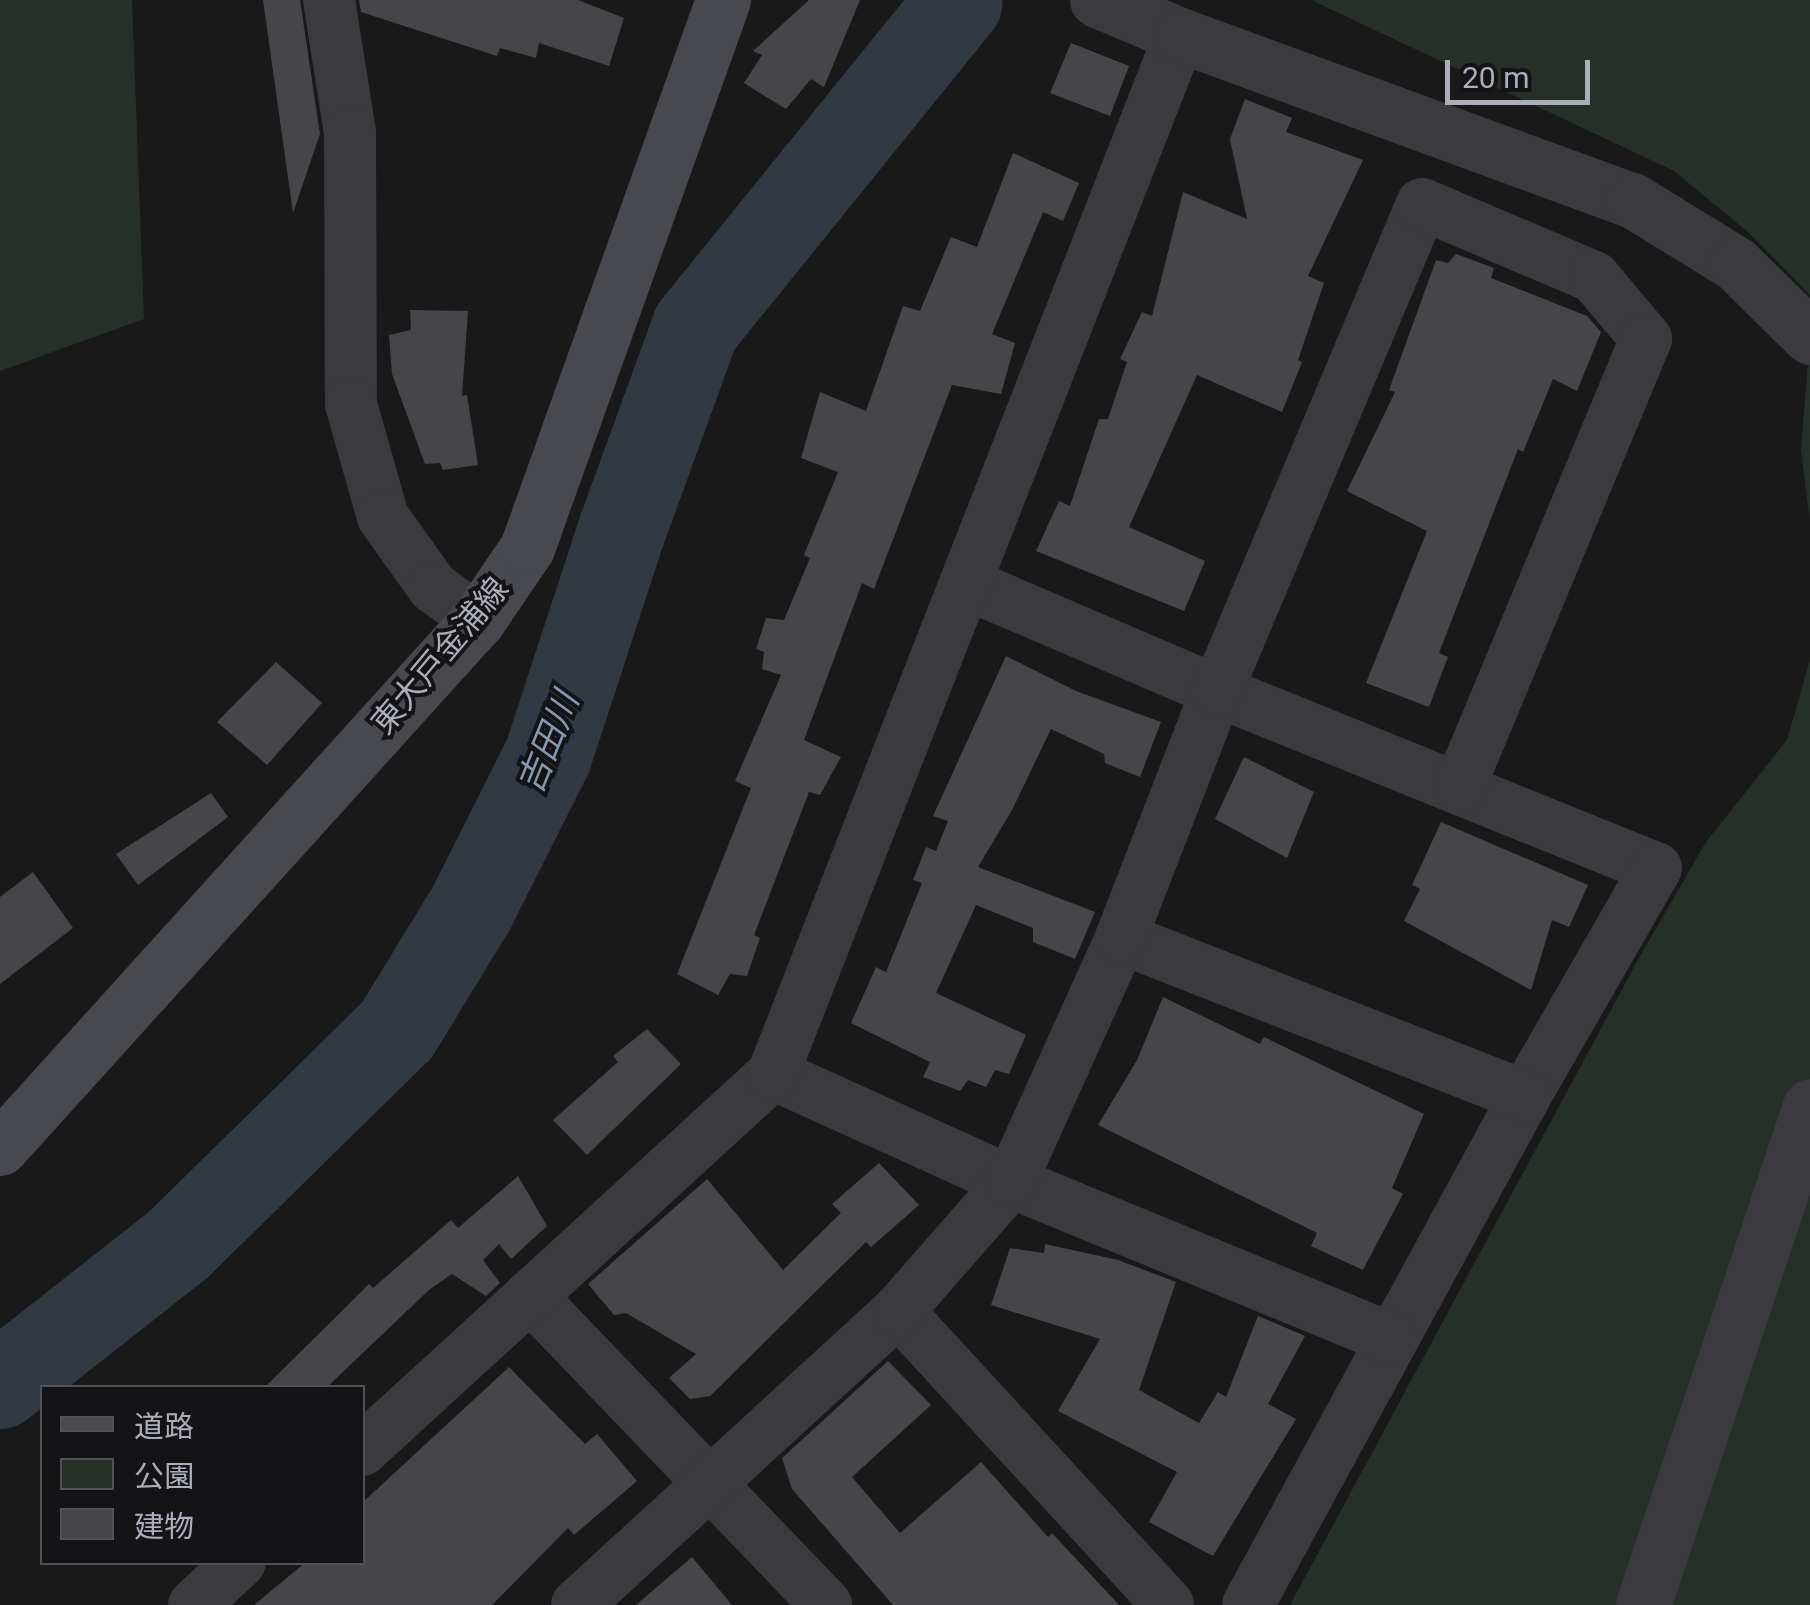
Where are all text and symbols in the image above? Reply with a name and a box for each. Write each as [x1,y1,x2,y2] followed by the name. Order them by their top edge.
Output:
[1450,40,1595,102] scale bar
[1462,60,1529,95] text: 20 m
[364,570,516,742] street label: 東大戸金浦線
[510,686,588,800] water label: 吉田川
[40,1385,365,1565] legend
[134,1409,194,1444] text: 道路
[134,1459,194,1494] text: 公園
[134,1509,194,1544] text: 建物

